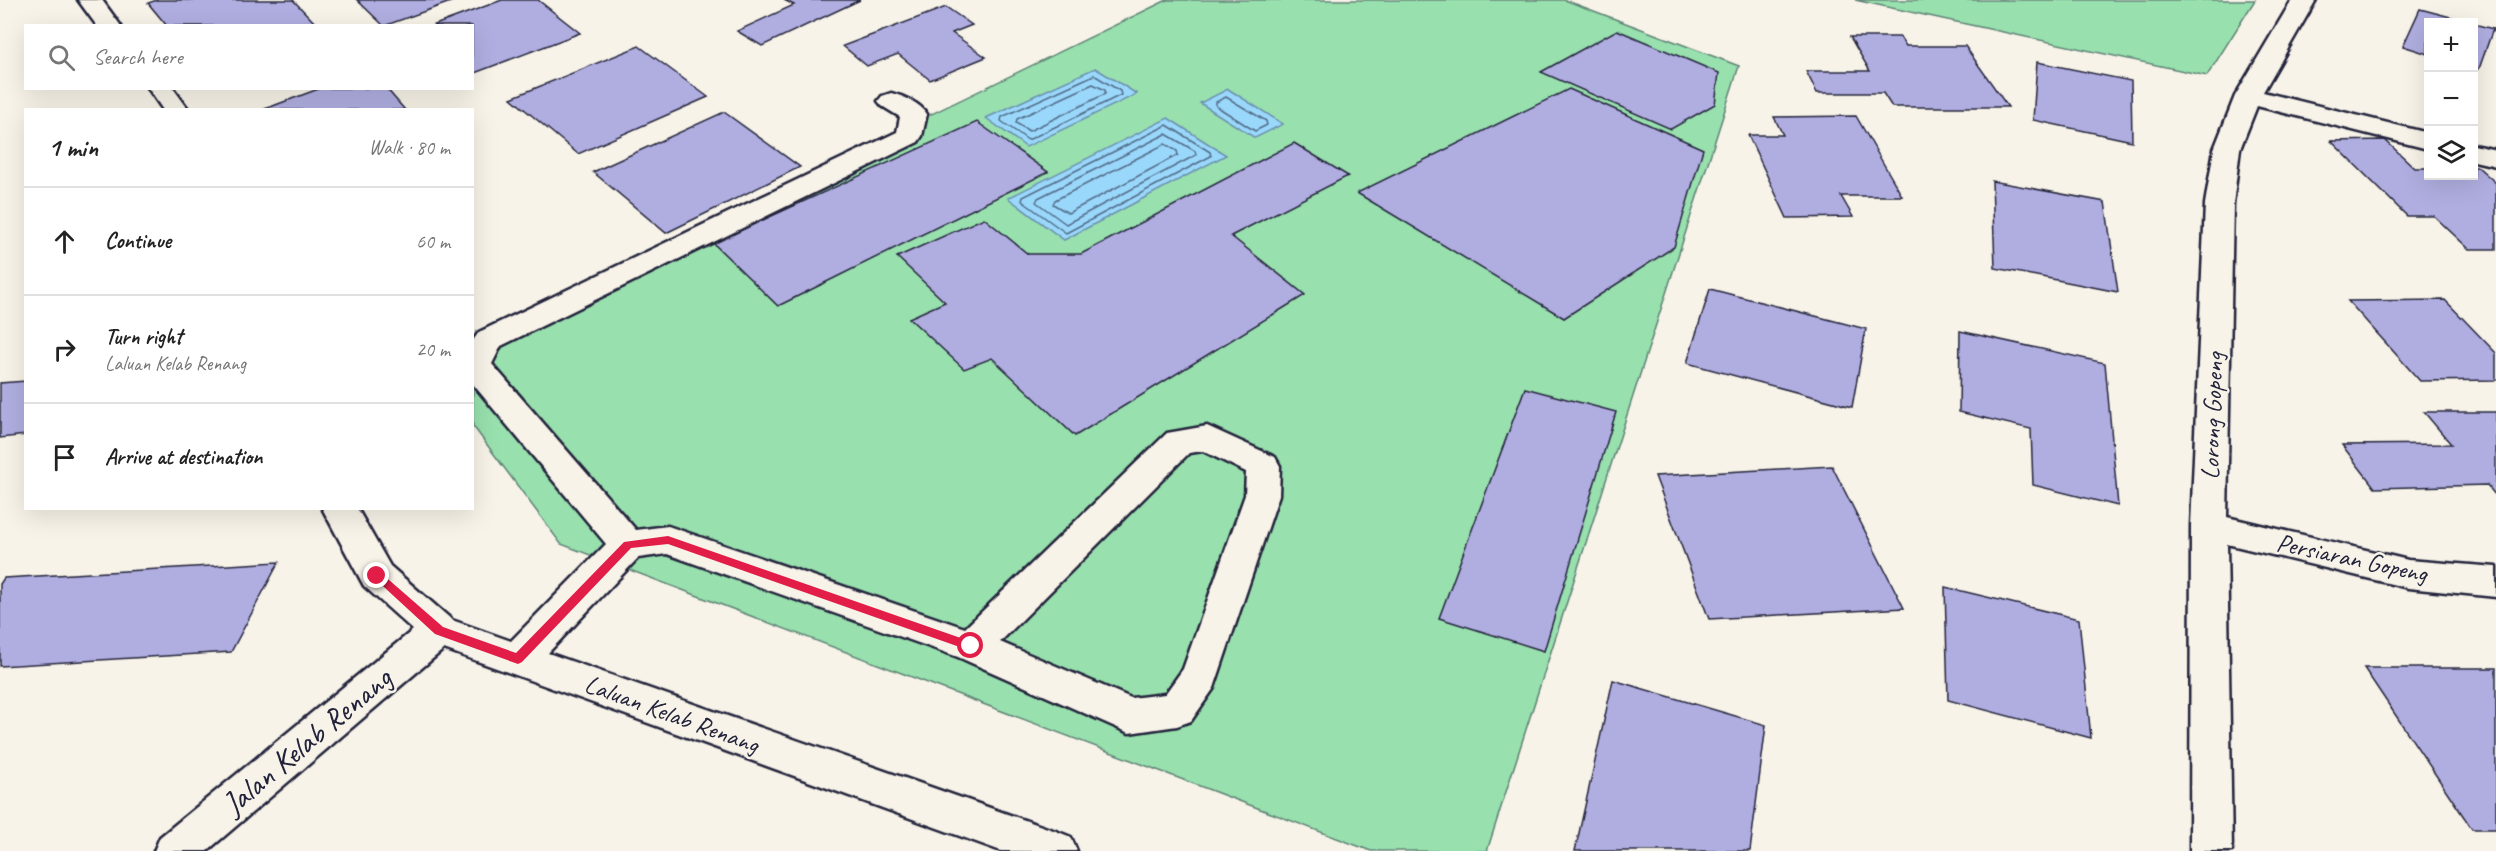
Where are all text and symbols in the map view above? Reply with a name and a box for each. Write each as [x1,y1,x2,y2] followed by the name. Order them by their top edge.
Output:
[2424,18,2478,180] map controls
[2424,18,2478,72] button: +
[24,24,474,90] search box
[45,41,78,74] icon: search
[93,43,183,71] text: Search here
[2424,72,2478,126] button: −
[2424,126,2478,180] button: layers
[48,131,98,164] text: 1 min
[369,135,450,160] text: Walk · 80 m
[48,225,81,258] icon: ahead
[105,227,171,255] text: Continue
[416,229,450,254] text: 60 m
[105,323,182,351] text: Turn right
[48,333,81,366] icon: right
[416,337,450,362] text: 20 m
[2193,350,2231,480] street label: Lorong Gopeng
[105,351,246,376] text: Laluan Kelab Renang
[48,441,81,474] icon: arrive
[105,443,262,471] text: Arrive at destination
[2273,526,2432,590] street label: Persiaran Gopeng
[363,562,389,588] route end
[957,632,983,658] route start
[212,657,402,825] street label: Jalan Kelab Renang
[580,667,765,761] street label: Laluan Kelab Renang

